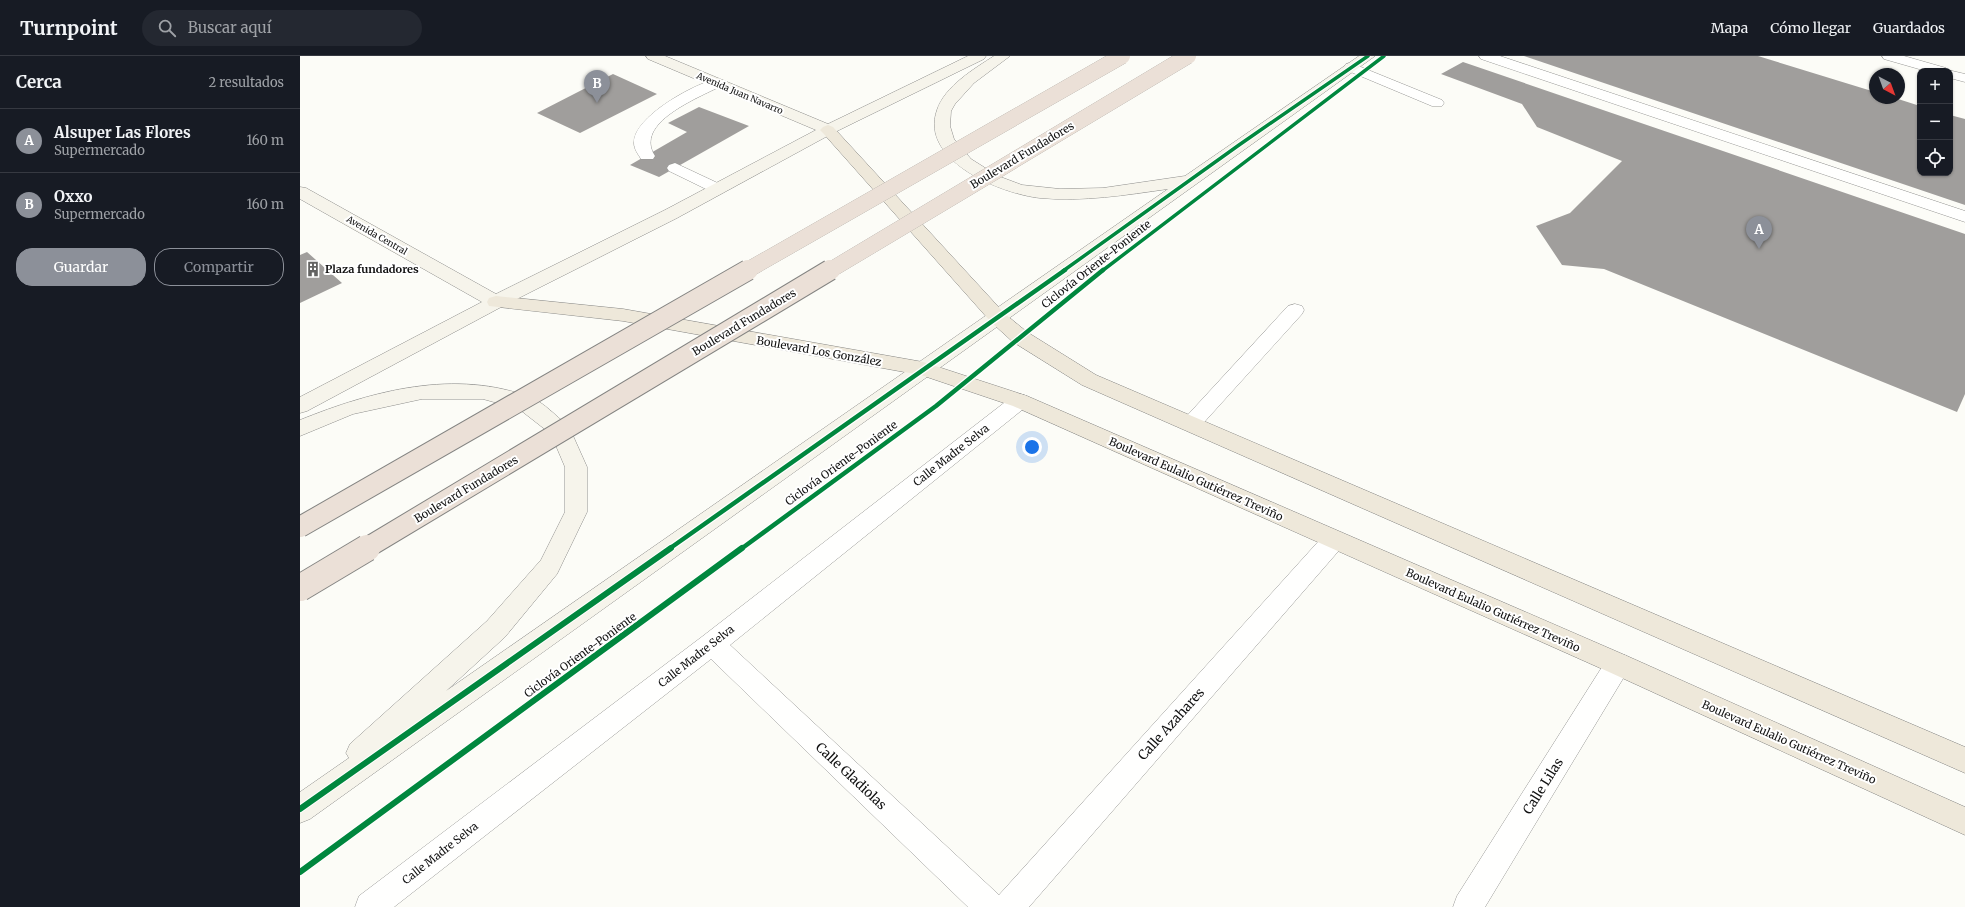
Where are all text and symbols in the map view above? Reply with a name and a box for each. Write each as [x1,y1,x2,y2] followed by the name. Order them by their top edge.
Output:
[142,10,422,46] search box
[20,16,118,40] text: Turnpoint
[156,17,178,39] icon: search
[188,18,272,37] text: Buscar aquí
[1711,19,1748,37] text: Mapa
[1770,19,1851,37] text: Cómo llegar
[1873,19,1945,37] text: Guardados
[1869,68,1905,104] north arrow
[1917,68,1953,176] map controls
[1917,68,1953,104] button: +
[694,69,785,116] street label: Avenida Juan Navarro
[584,70,610,103] pin: B
[16,71,62,93] text: Cerca
[208,74,284,91] text: 2 resultados
[1917,104,1953,140] button: −
[968,118,1076,192] street label: Boulevard Fundadores
[54,123,191,142] text: Alsuper Las Flores
[24,132,34,149] text: A
[246,132,284,149] text: 160 m
[1917,140,1953,176] button: locate
[54,142,145,159] text: Supermercado
[54,187,93,206] text: Oxxo
[24,196,34,213] text: B
[246,196,284,213] text: 160 m
[54,206,145,223] text: Supermercado
[344,213,409,257] street label: Avenida Central
[1746,216,1772,249] pin: A
[1038,217,1154,311] street label: Ciclovía Oriente-Poniente
[16,248,146,286] button: Guardar
[154,248,284,286] button: Compartir
[304,260,322,278] building icon: Plaza fundadores
[325,262,419,276] place label: Plaza fundadores
[690,285,798,359] street label: Boulevard Fundadores
[755,333,883,369] street label: Boulevard Los González
[782,417,900,508] street label: Ciclovía Oriente-Poniente
[910,421,992,489] street label: Calle Madre Selva
[1107,434,1286,524] street label: Boulevard Eulalio Gutiérrez Treviño
[1022,437,1042,457] your location
[412,452,520,526] street label: Boulevard Fundadores
[1404,565,1583,655] street label: Boulevard Eulalio Gutiérrez Treviño
[521,609,639,700] street label: Ciclovía Oriente-Poniente
[655,622,737,690] street label: Calle Madre Selva
[1134,684,1208,764] street label: Calle Azahares
[1700,697,1879,787] street label: Boulevard Eulalio Gutiérrez Treviño
[812,739,890,813] street label: Calle Gladiolas
[1519,755,1567,817] street label: Calle Lilas
[399,819,481,887] street label: Calle Madre Selva

